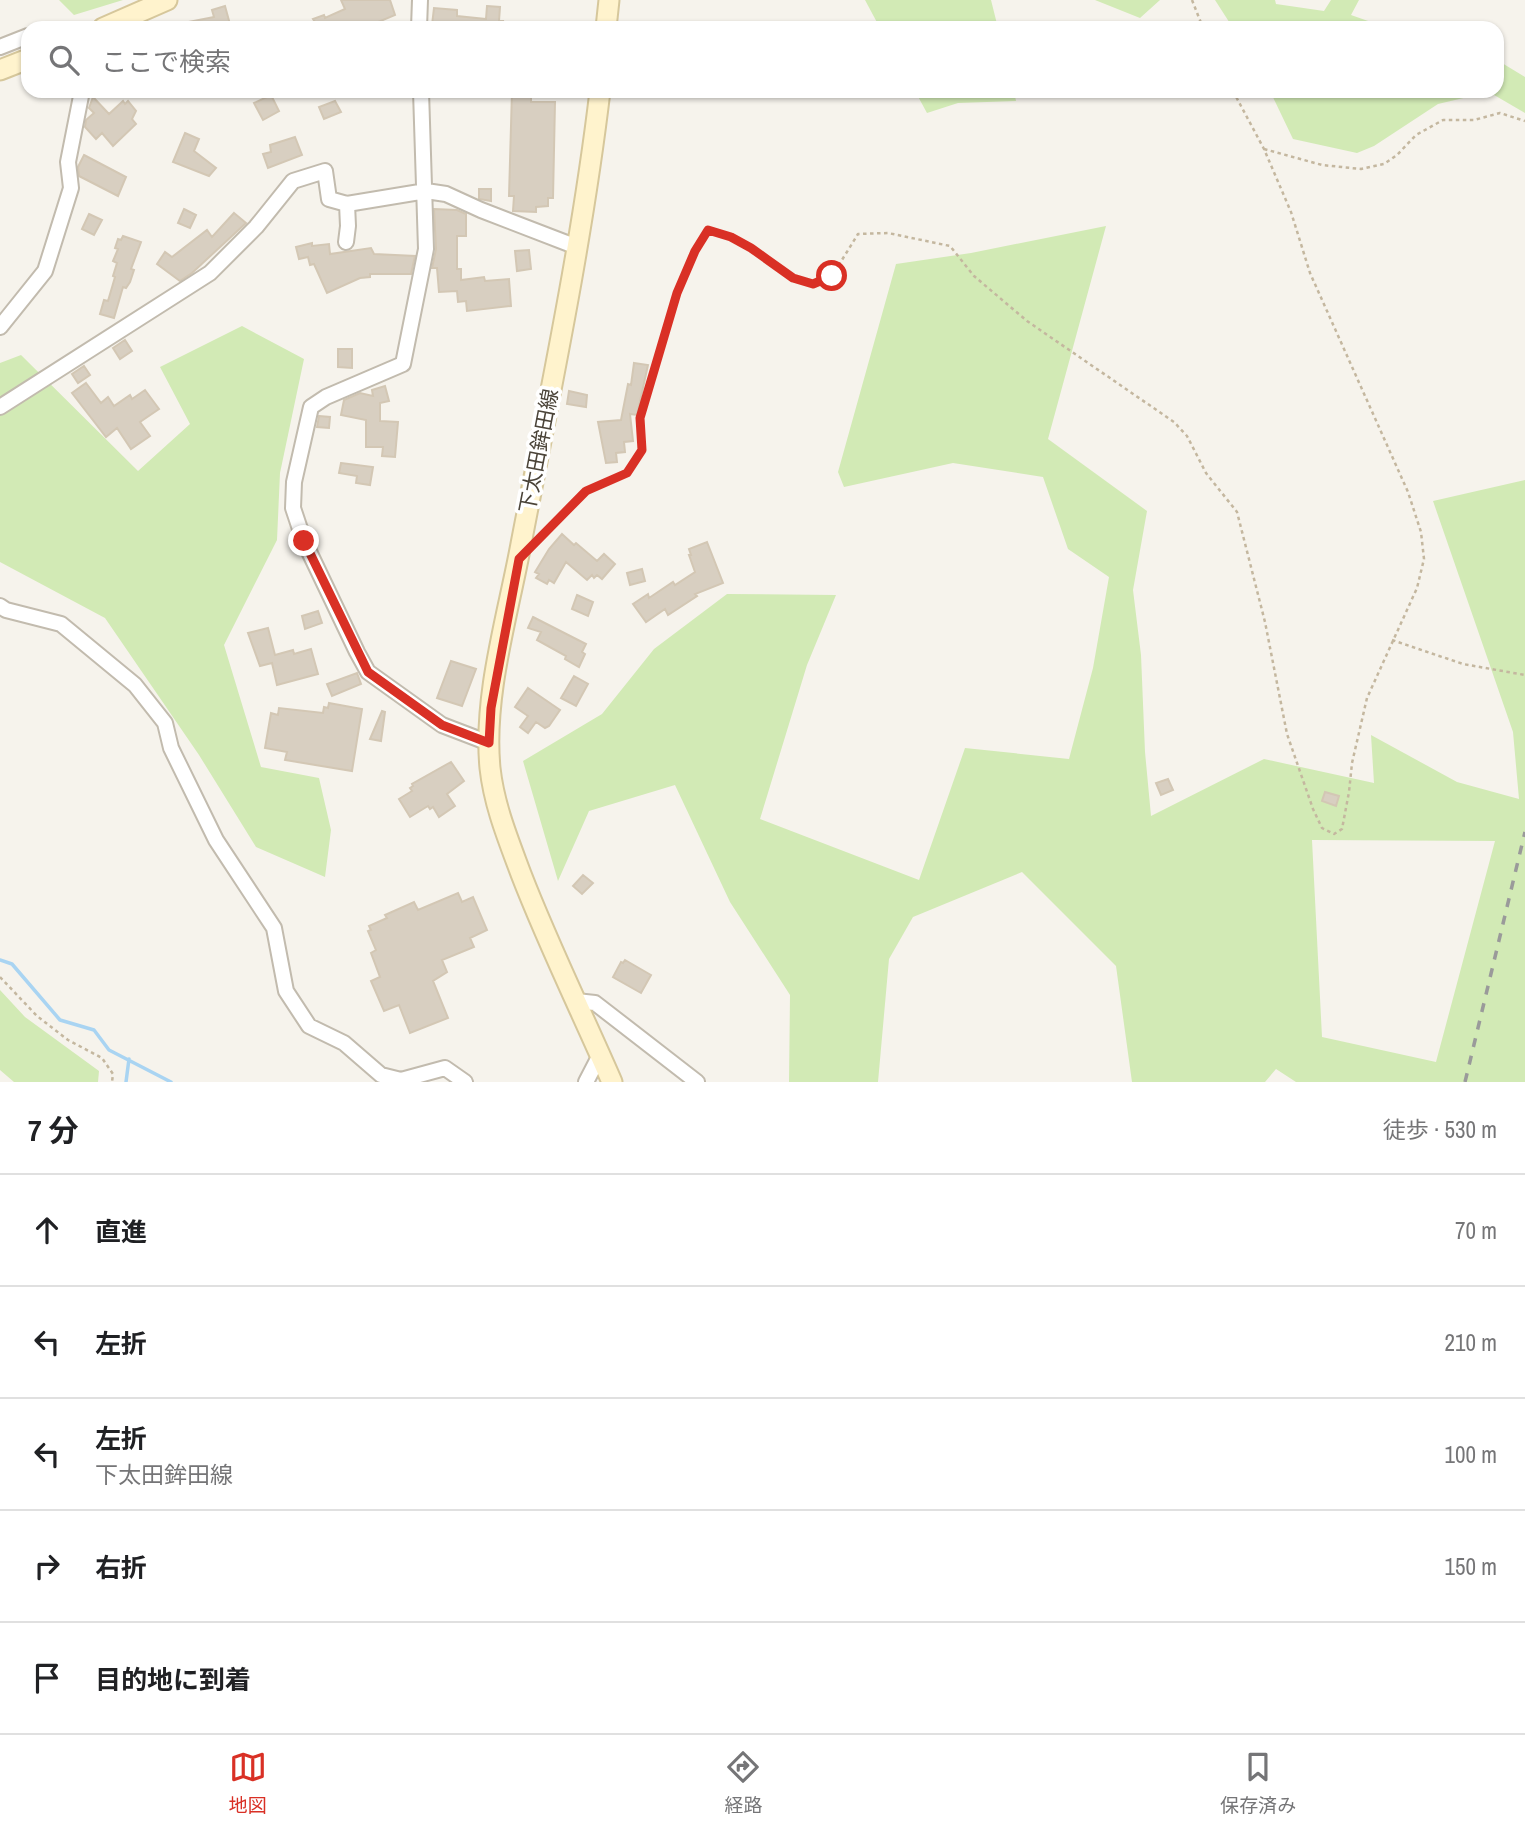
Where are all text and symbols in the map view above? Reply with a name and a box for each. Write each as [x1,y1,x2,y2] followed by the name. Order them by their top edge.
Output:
[21,21,1504,98] search box
[45,41,83,79] icon: search
[101,44,231,79] text: ここで検索
[816,260,847,291] route start
[512,386,565,516] street label: 下太田鉾田線
[288,525,319,556] route end
[28,1110,79,1150] text: 7 分
[1383,1114,1497,1145] text: 徒歩 · 530 m
[28,1211,66,1249] icon: ahead
[95,1214,147,1249] text: 直進
[1455,1215,1497,1246] text: 70 m
[28,1323,66,1361] icon: left
[95,1326,147,1361] text: 左折
[1445,1327,1497,1358] text: 210 m
[95,1421,147,1456] text: 左折
[28,1435,66,1473] icon: left
[1445,1439,1497,1470] text: 100 m
[95,1459,233,1490] text: 下太田鉾田線
[28,1547,66,1585] icon: right
[95,1550,147,1585] text: 右折
[1445,1551,1497,1582] text: 150 m
[28,1659,66,1697] icon: arrive
[95,1662,251,1697] text: 目的地に到着
[229,1748,267,1818] tab: 地図
[724,1748,762,1818] tab: 経路
[1220,1748,1296,1818] tab: 保存済み

